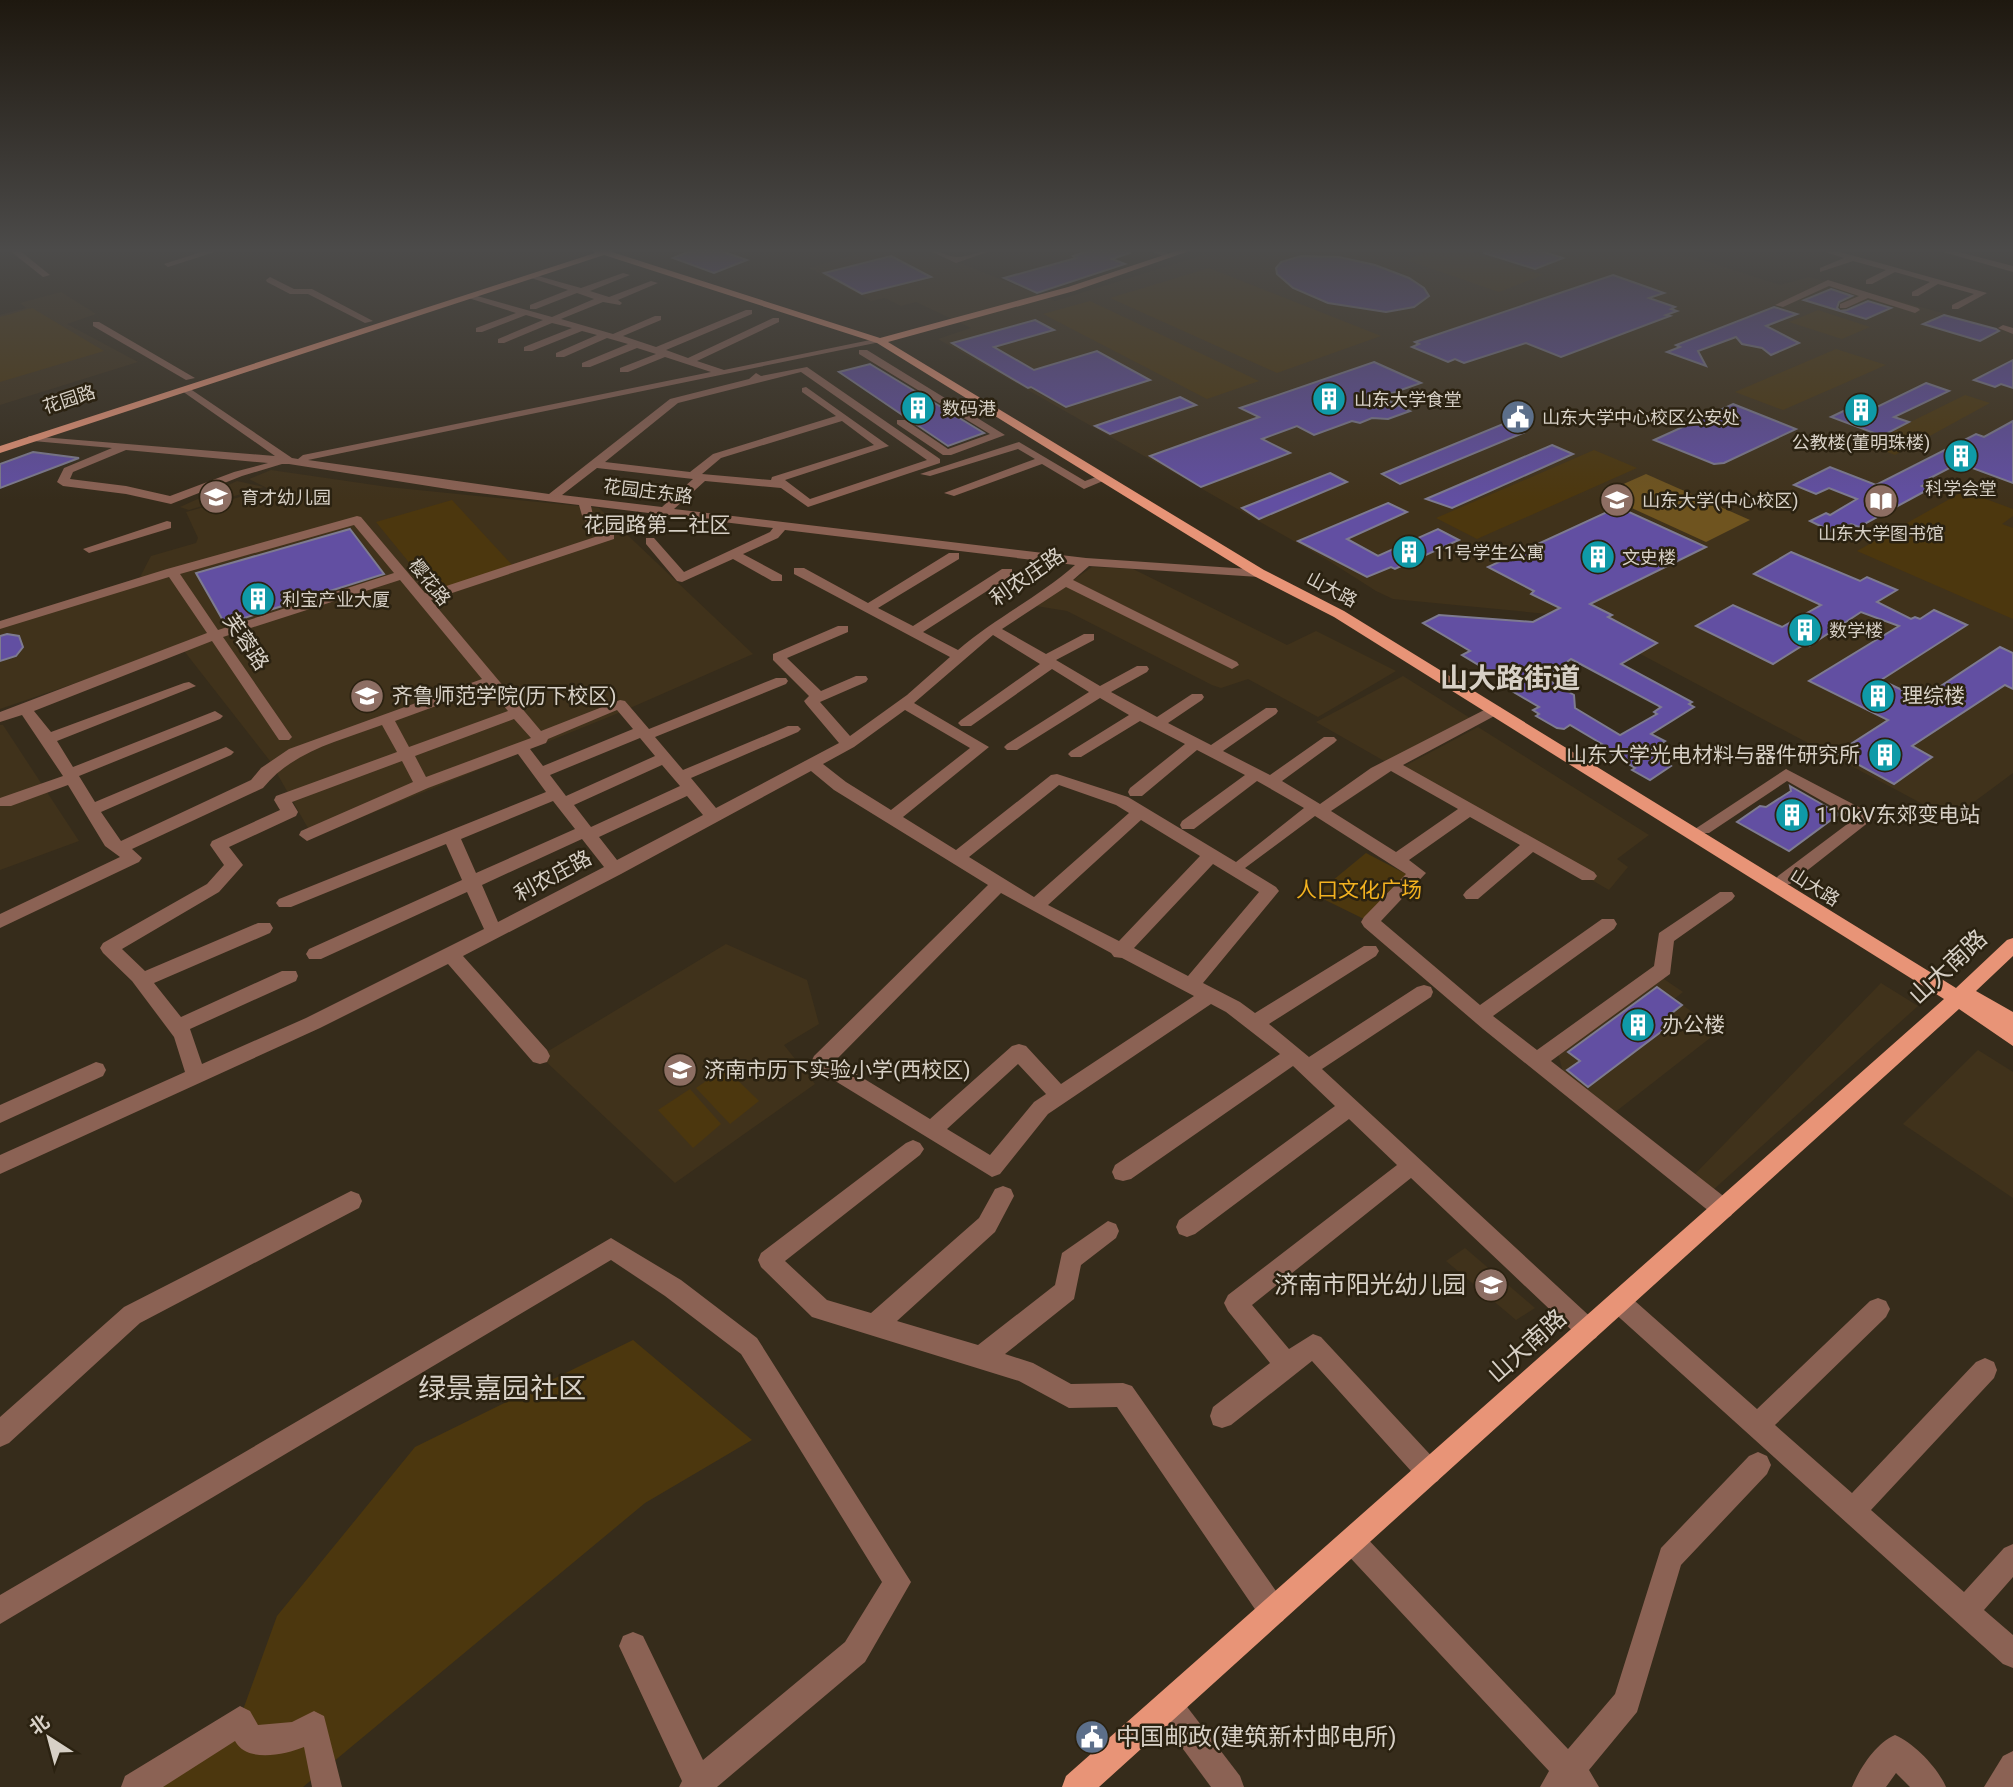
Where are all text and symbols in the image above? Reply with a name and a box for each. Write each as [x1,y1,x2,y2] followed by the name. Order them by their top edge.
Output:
[1310,380,1348,418] building icon: 山东大学食堂
[40,381,98,417] street label: 花园路
[899,389,937,427] building icon: 数码港
[1354,389,1462,410] place label: 山东大学食堂
[1842,391,1880,429] building icon: 公教楼(董明珠楼)
[942,398,996,419] place label: 数码港
[1499,398,1537,436] public building icon: 山东大学中心校区公安处
[1542,407,1740,428] place label: 山东大学中心校区公安处
[1792,432,1930,454] place label: 公教楼(董明珠楼)
[1942,437,1980,475] building icon: 科学会堂
[602,475,694,507] street label: 花园庄东路
[197,478,235,516] school or university icon: 育才幼儿园
[1925,478,1997,499] place label: 科学会堂
[1598,481,1636,519] school or university icon: 山东大学(中心校区)
[1862,482,1900,520] library icon: 山东大学图书馆
[241,487,331,508] place label: 育才幼儿园
[1642,490,1798,512] place label: 山东大学(中心校区)
[584,513,731,537] district label: 花园路第二社区
[1818,523,1944,544] place label: 山东大学图书馆
[1390,533,1428,571] building icon: 11号学生公寓
[1579,538,1617,576] building icon: 文史楼
[1434,542,1544,563] place label: 11号学生公寓
[986,543,1068,611] street label: 利农庄路
[1622,547,1676,568] place label: 文史楼
[405,554,455,610] street label: 樱花路
[1303,567,1361,611] street label: 山大路
[239,580,277,618] building icon: 利宝产业大厦
[282,589,390,610] place label: 利宝产业大厦
[218,609,274,675] street label: 芙蓉路
[1786,611,1824,649] building icon: 数学楼
[1829,620,1883,641] place label: 数学楼
[1440,662,1580,695] district label: 山大路街道
[348,677,386,715] school or university icon: 齐鲁师范学院(历下校区)
[1859,677,1897,715] building icon: 理综楼
[392,684,617,708] place label: 齐鲁师范学院(历下校区)
[1902,684,1965,708] place label: 理综楼
[1866,736,1904,774] building icon: 山东大学光电材料与器件研究所
[1566,743,1860,767] place label: 山东大学光电材料与器件研究所
[1773,796,1811,834] building icon: 110kV东郊变电站
[1816,803,1980,827] place label: 110kV东郊变电站
[510,846,596,906] street label: 利农庄路
[1787,864,1843,910] street label: 山大路
[1296,878,1422,902] park label: 人口文化广场
[1903,924,1993,1010] street label: 山大南路
[1619,1006,1657,1044] building icon: 办公楼
[1662,1013,1725,1037] place label: 办公楼
[661,1051,699,1089] school or university icon: 济南市历下实验小学(西校区)
[704,1058,971,1082] place label: 济南市历下实验小学(西校区)
[1472,1266,1510,1304] school or university icon: 济南市阳光幼儿园
[1274,1271,1466,1299] place label: 济南市阳光幼儿园
[1482,1303,1572,1389] street label: 山大南路
[418,1372,586,1405] district label: 绿景嘉园社区
[14,1703,84,1773] north arrow
[25,1710,54,1740] text: 北
[1073,1718,1111,1756] public building icon: 中国邮政(建筑新村邮电所)
[1116,1723,1397,1751] place label: 中国邮政(建筑新村邮电所)

